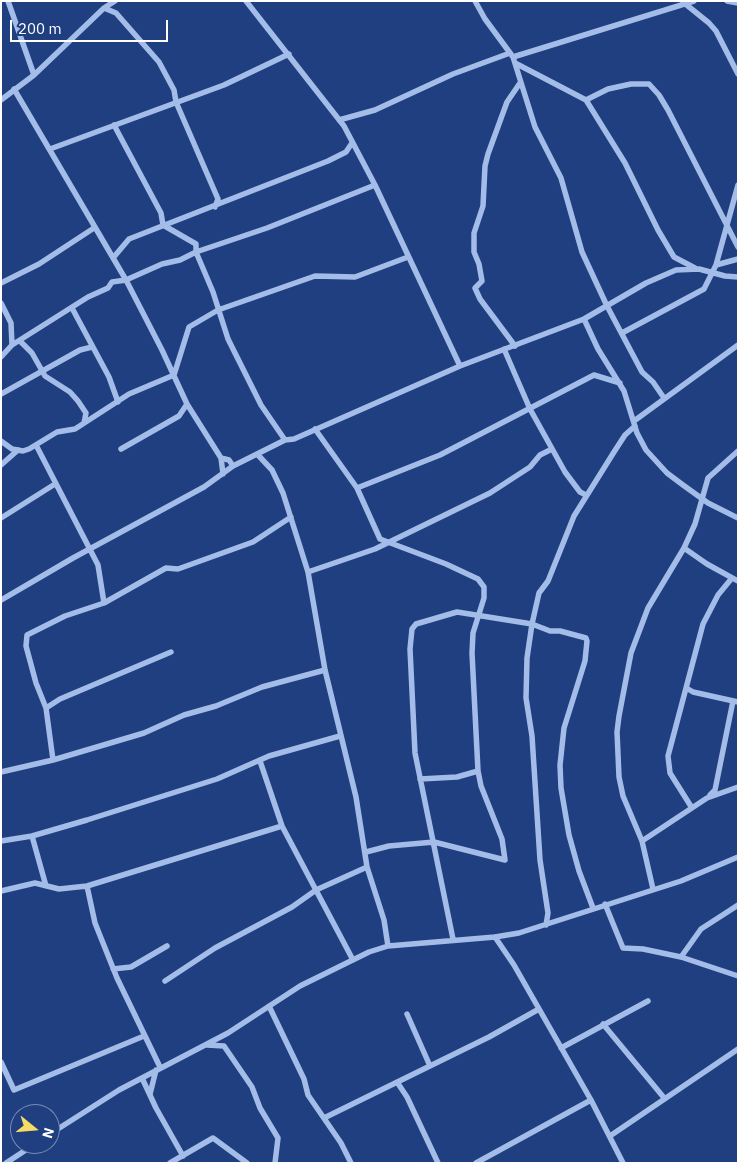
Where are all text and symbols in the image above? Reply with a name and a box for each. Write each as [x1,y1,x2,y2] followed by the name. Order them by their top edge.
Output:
[12,10,170,42] scale bar
[18,19,62,38] text: 200 m
[10,1104,60,1154] north arrow
[38,1126,58,1141] text: N

